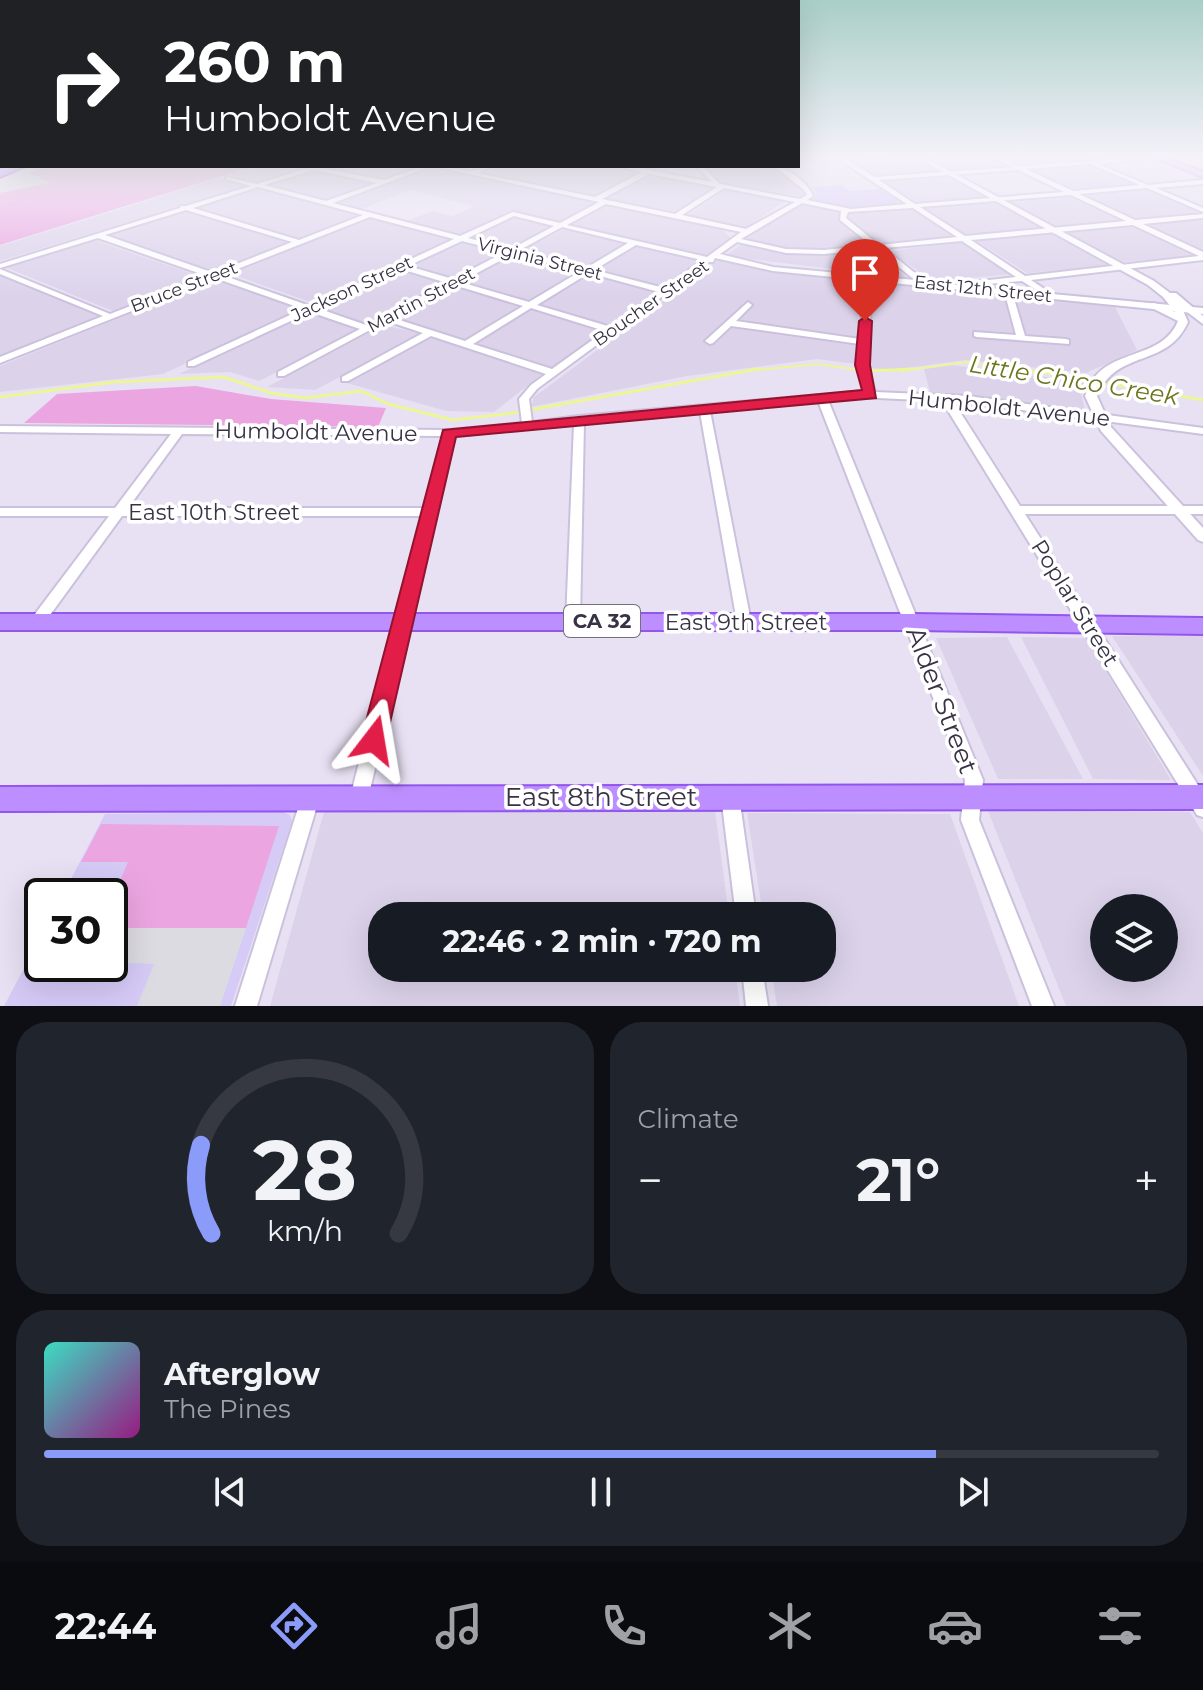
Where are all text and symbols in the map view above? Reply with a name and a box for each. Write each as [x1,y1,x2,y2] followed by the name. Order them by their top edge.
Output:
[164,28,345,96] text: 260 m
[32,32,136,136] icon: right
[164,96,496,140] text: Humboldt Avenue
[475,233,605,285] street label: Virginia Street
[831,239,899,321] pin
[287,251,416,327] street label: Jackson Street
[843,251,887,295] icon: arrive
[589,255,713,351] street label: Boucher Street
[127,257,241,317] street label: Bruce Street
[363,262,479,338] street label: Martin Street
[913,271,1053,307] street label: East 12th Street
[967,349,1182,411] water label: Little Chico Creek
[907,384,1111,432] street label: Humboldt Avenue
[214,417,418,447] street label: Humboldt Avenue
[128,499,300,526] street label: East 10th Street
[1025,535,1125,671] street label: Poplar Street
[564,605,640,637] road number: CA 32
[665,609,827,636] street label: East 9th Street
[899,622,985,778] street label: Alder Street
[332,698,416,782] position arrow
[505,781,697,813] street label: East 8th Street
[24,878,128,982] speed limit sign: 30
[1090,894,1178,982] map controls
[1090,894,1178,982] button: layers
[442,923,762,960] text: 22:46 · 2 min · 720 m
[638,1103,739,1135] text: Climate
[253,1119,357,1221] text: 28
[856,1143,940,1216] text: 21°
[638,1153,663,1207] text: −
[1134,1153,1159,1207] text: +
[267,1213,343,1248] text: km/h
[164,1356,320,1393] text: Afterglow
[164,1393,291,1425] text: The Pines
[208,1470,252,1514] icon: previous
[579,1470,623,1514] icon: pause
[951,1470,995,1514] icon: next
[266,1598,322,1654] icon: directions
[431,1598,487,1654] icon: music
[596,1598,652,1654] icon: phone
[762,1598,818,1654] icon: climate
[927,1598,983,1654] icon: car
[1092,1598,1148,1654] icon: filters
[55,1604,156,1648] text: 22:44

